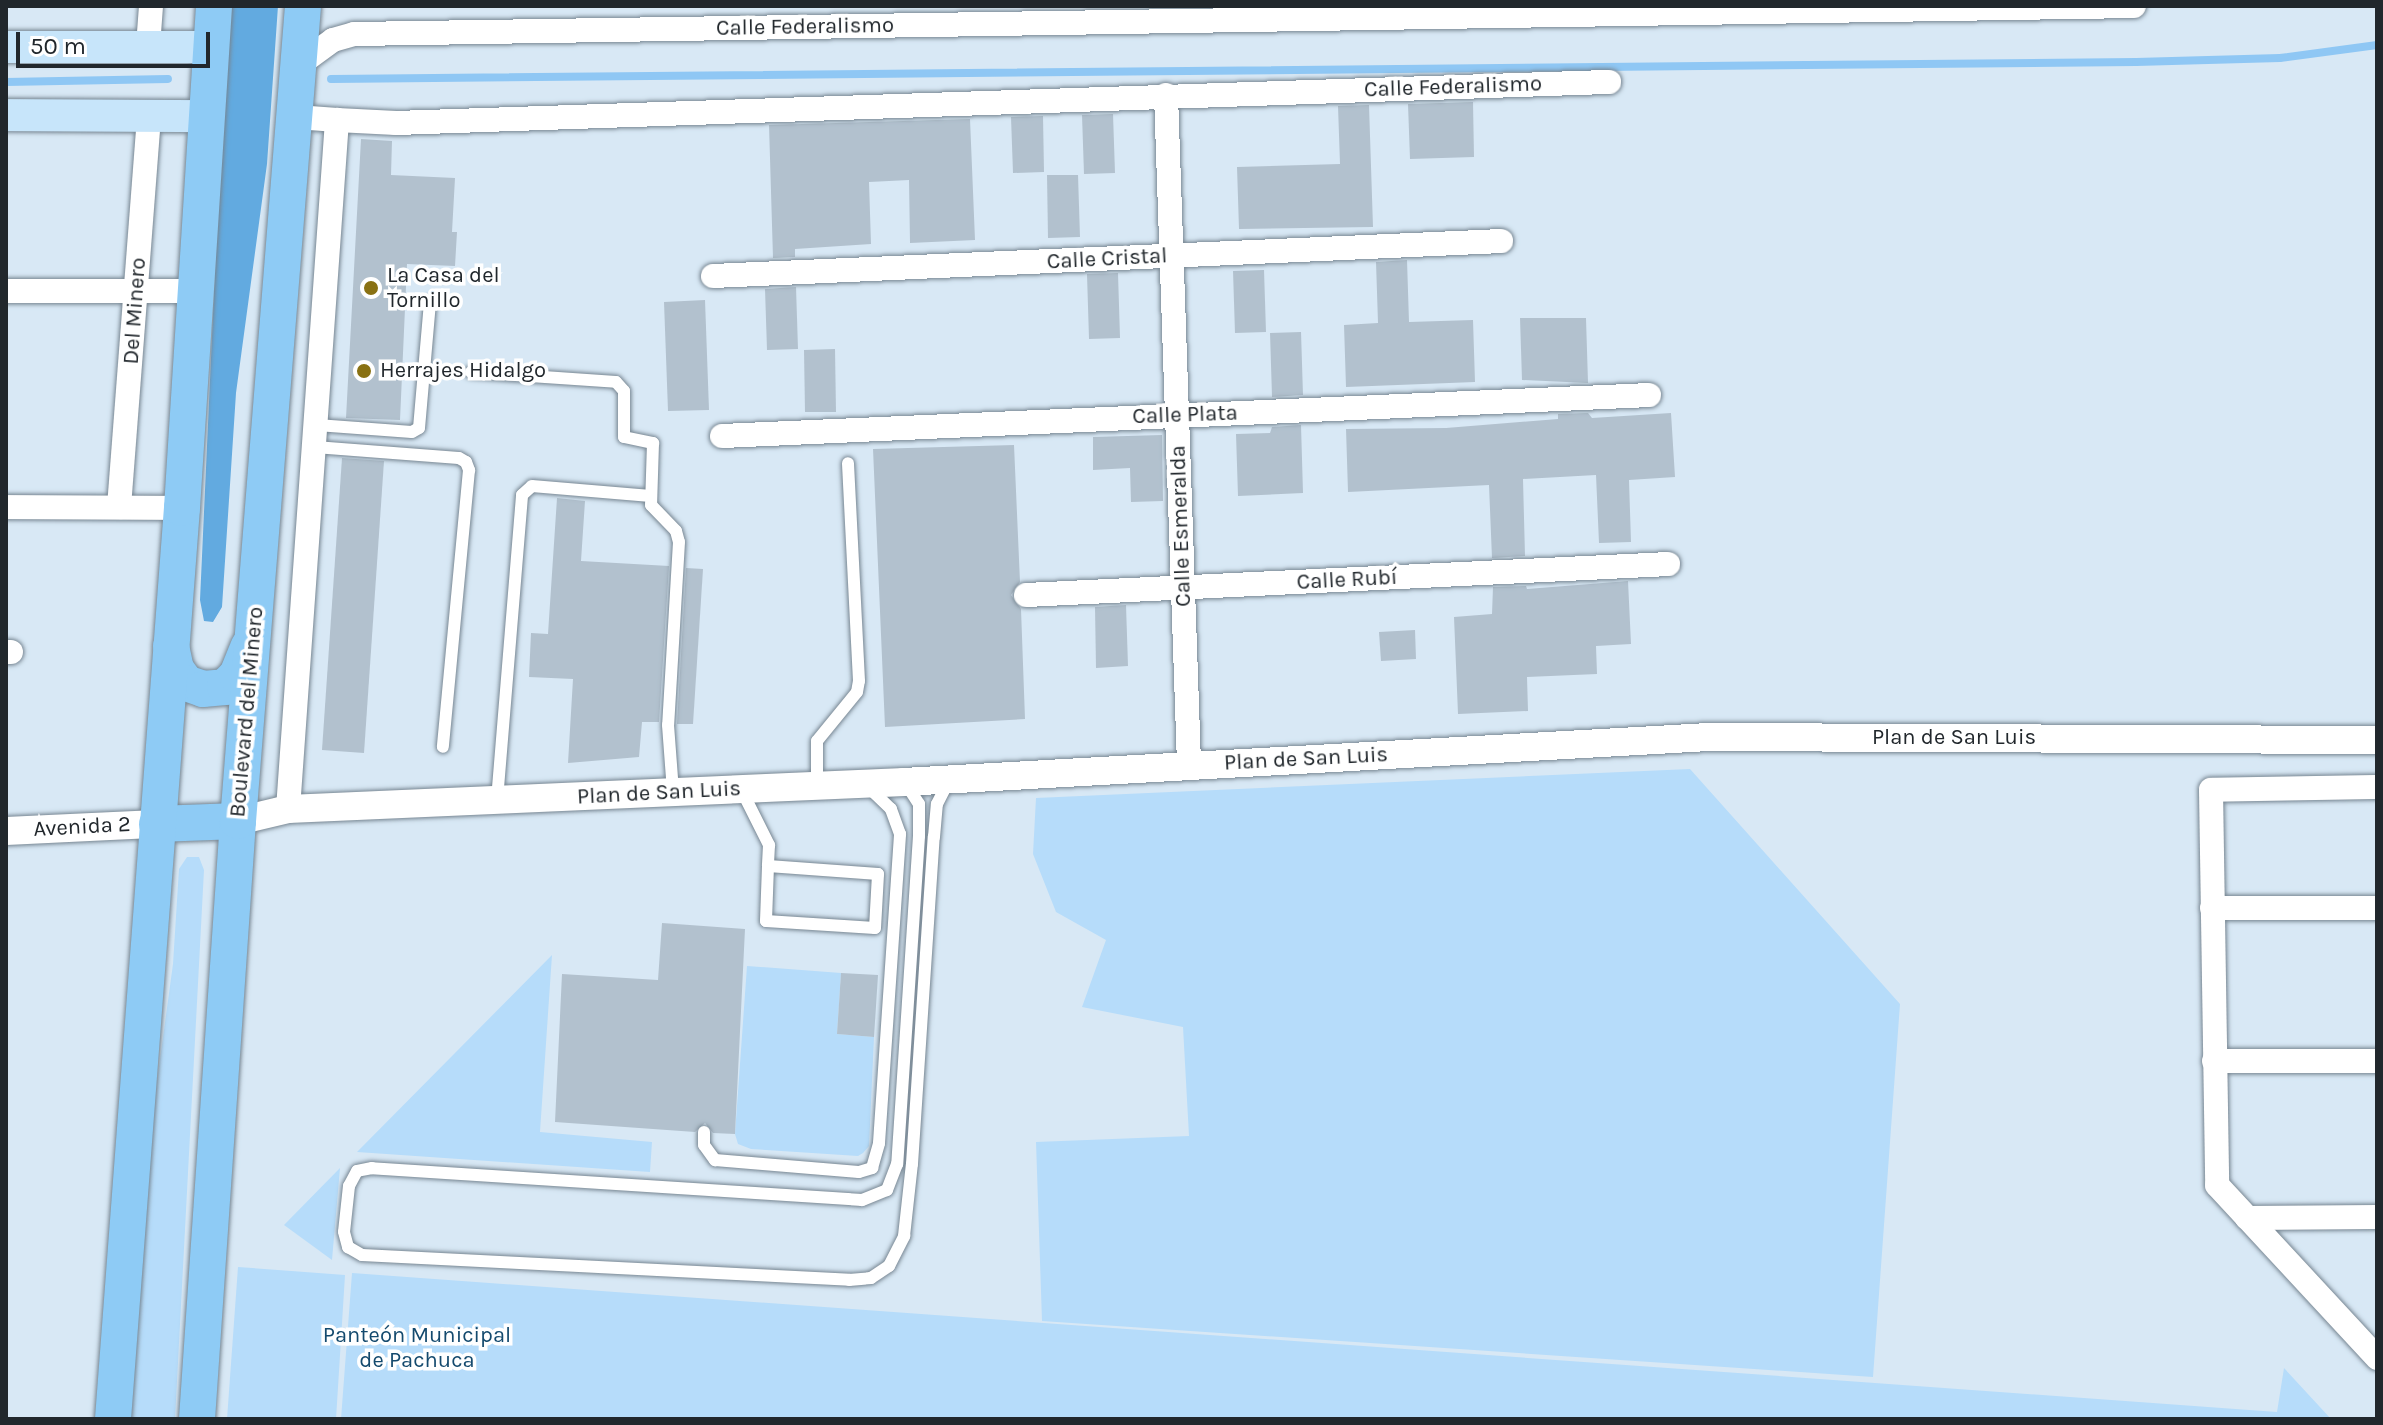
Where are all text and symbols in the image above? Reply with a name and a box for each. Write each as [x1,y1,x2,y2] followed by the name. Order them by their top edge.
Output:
[716,12,894,42] street label: Calle Federalismo
[20,16,214,66] scale bar
[30,32,86,60] text: 50 m
[1364,71,1542,103] street label: Calle Federalismo
[1046,243,1168,275] street label: Calle Cristal
[118,257,152,365] street label: Del Minero
[387,262,500,314] place label: La Casa del Tornillo
[362,279,380,297] marker: La Casa del Tornillo
[380,358,546,384] place label: Herrajes Hidalgo
[355,362,373,380] marker: Herrajes Hidalgo
[1132,400,1238,430] street label: Calle Plata
[1165,445,1197,607] street label: Calle Esmeralda
[1296,564,1398,596] street label: Calle Rubí
[225,606,269,818] street label: Boulevard del Minero
[1872,725,2036,751] street label: Plan de San Luis
[1223,742,1389,776] street label: Plan de San Luis
[576,776,742,810] street label: Plan de San Luis
[33,811,131,843] street label: Avenida 2
[323,1322,511,1374] park label: Panteón Municipal de Pachuca

